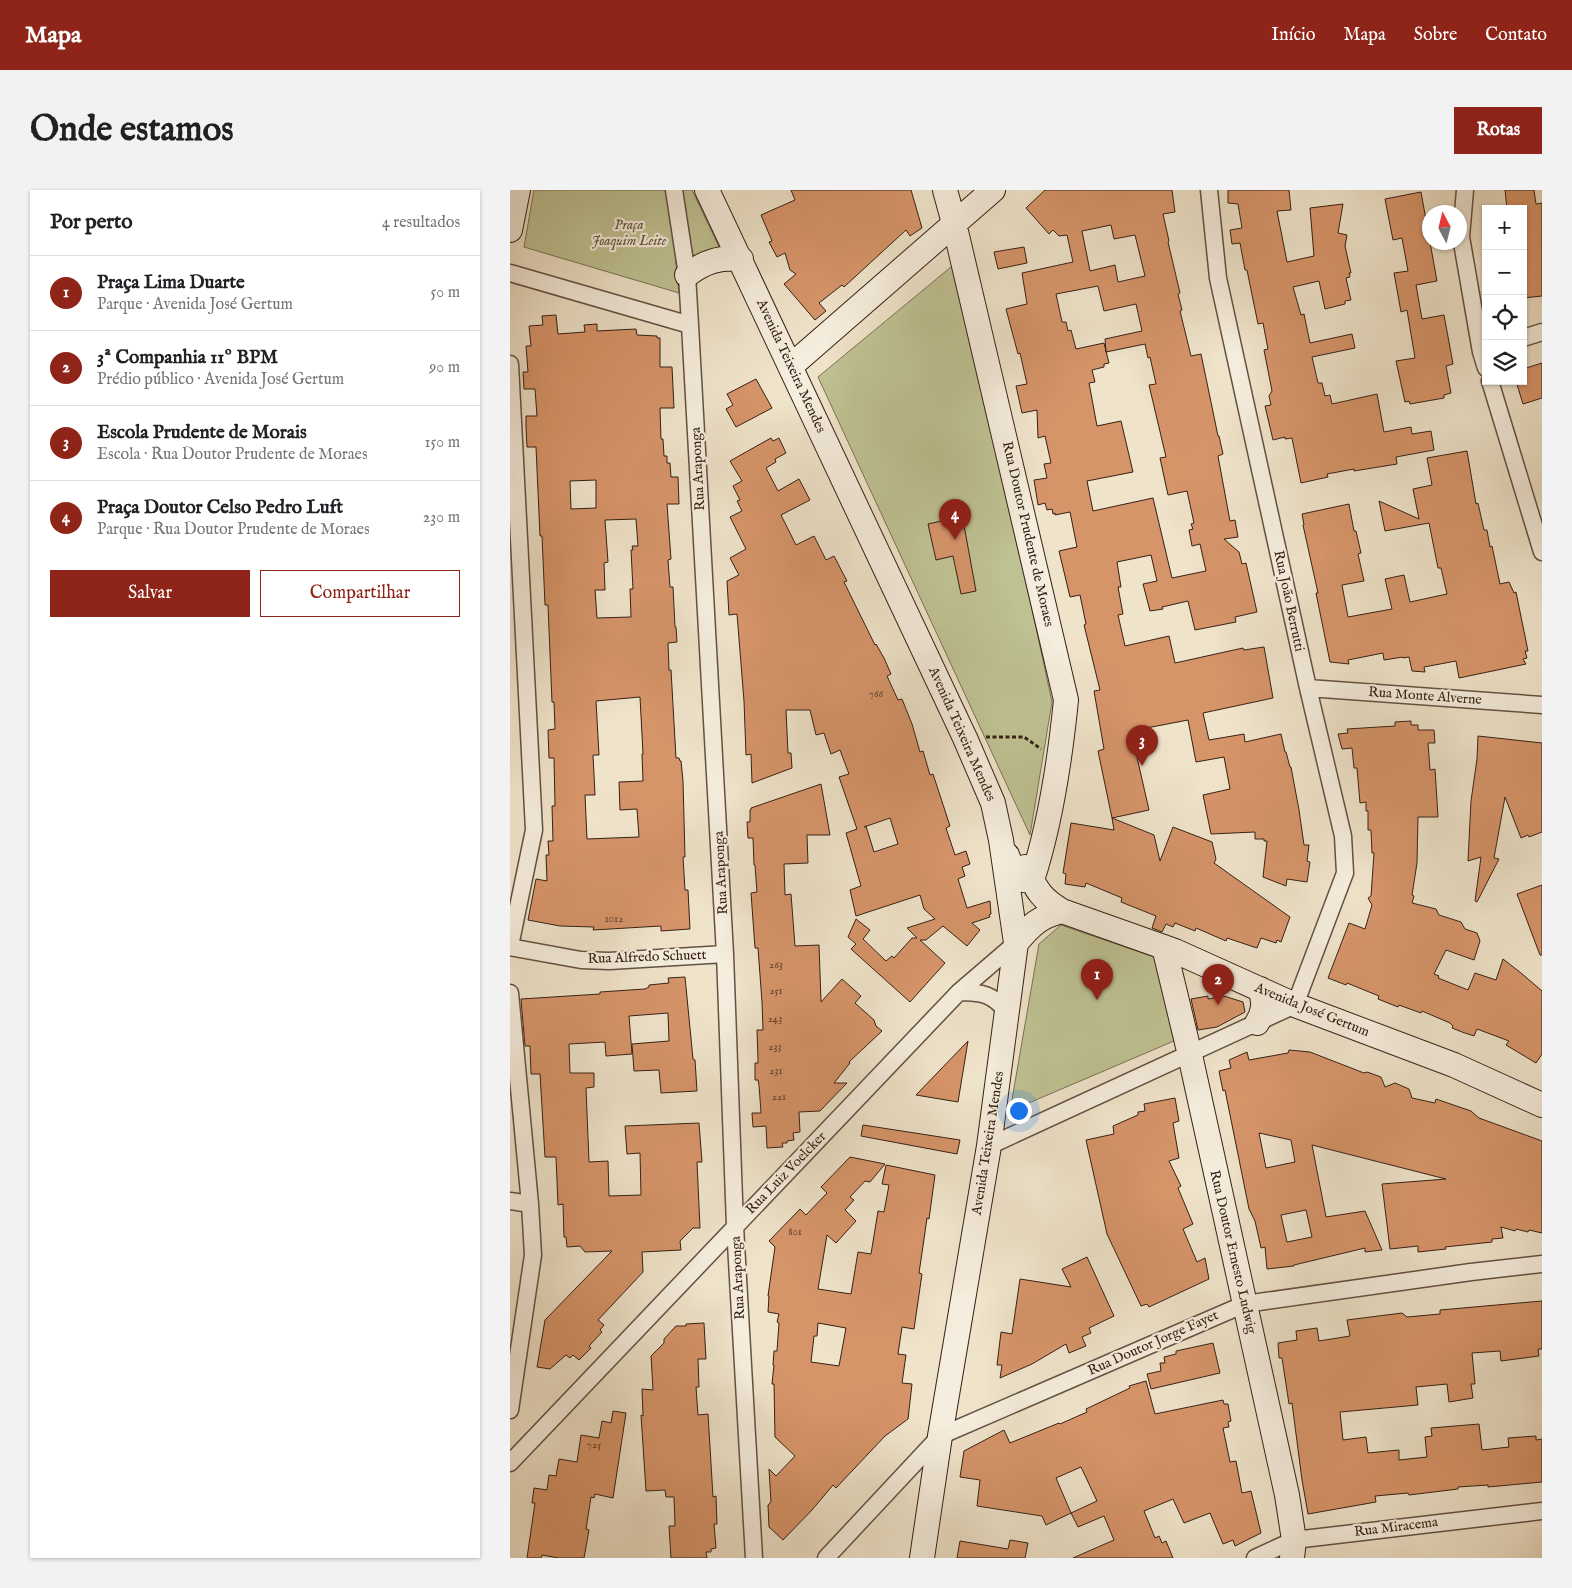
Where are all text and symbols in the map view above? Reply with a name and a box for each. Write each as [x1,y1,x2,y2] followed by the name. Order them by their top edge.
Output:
[25,20,81,51] text: Mapa
[1271,24,1316,47] text: Início
[1344,24,1386,47] text: Mapa
[1414,24,1457,47] text: Sobre
[1485,24,1547,47] text: Contato
[1454,107,1542,154] button: Rotas
[30,108,234,153] text: Onde estamos
[1422,205,1467,250] north arrow
[1482,205,1527,385] map controls
[1482,205,1527,250] button: +
[50,209,132,236] text: Por perto
[382,213,460,233] text: 4 resultados
[592,216,667,250] park label: Praça Joaquim Leite
[1482,250,1527,295] button: −
[97,271,245,295] text: Praça Lima Duarte
[63,283,69,303] text: 1
[431,283,460,303] text: 50 m
[97,295,293,315] text: Parque · Avenida José Gertum
[752,295,830,436] street label: Avenida Teixeira Mendes
[1482,295,1527,340] button: locate
[1482,340,1527,385] button: layers
[97,346,278,370] text: 3ª Companhia 11º BPM
[62,358,70,378] text: 2
[429,358,460,378] text: 90 m
[97,370,344,390] text: Prédio público · Avenida José Gertum
[97,421,307,445] text: Escola Prudente de Morais
[687,426,709,511] street label: Rua Araponga
[63,433,69,453] text: 3
[425,433,460,453] text: 150 m
[998,440,1058,628] street label: Rua Doutor Prudente de Moraes
[97,445,368,465] text: Escola · Rua Doutor Prudente de Moraes
[97,496,343,520] text: Praça Doutor Celso Pedro Luft
[939,499,971,540] pin: 4
[62,508,70,528] text: 4
[423,508,460,528] text: 230 m
[97,520,370,540] text: Parque · Rua Doutor Prudente de Moraes
[1269,549,1309,654] street label: Rua João Berrutti
[50,570,250,617] button: Salvar
[260,570,460,617] button: Compartilhar
[924,663,1000,804] street label: Avenida Teixeira Mendes
[1368,683,1483,709] street label: Rua Monte Alverne
[869,687,884,701] house number: 766
[1126,725,1158,766] pin: 3
[710,830,732,915] street label: Rua Araponga
[605,912,623,926] house number: 1012
[587,946,707,968] street label: Rua Alfredo Schuett
[769,958,783,972] house number: 263
[1081,959,1113,1000] pin: 1
[1202,964,1234,1005] pin: 2
[1251,978,1372,1041] street label: Avenida José Gertum
[769,984,783,998] house number: 251
[768,1012,782,1026] house number: 243
[768,1040,782,1054] house number: 233
[769,1064,783,1078] house number: 231
[968,1070,1008,1217] street label: Avenida Teixeira Mendes
[772,1090,786,1104] house number: 221
[1006,1098,1032,1124] your location
[742,1128,830,1218] street label: Rua Luiz Voelcker
[1205,1168,1261,1336] street label: Rua Doutor Ernesto Ludwig
[788,1225,802,1239] house number: 801
[727,1235,749,1320] street label: Rua Araponga
[1085,1306,1221,1380] street label: Rua Doutor Jorge Fayet
[587,1438,601,1452] house number: 725
[1353,1513,1440,1541] street label: Rua Miracema

